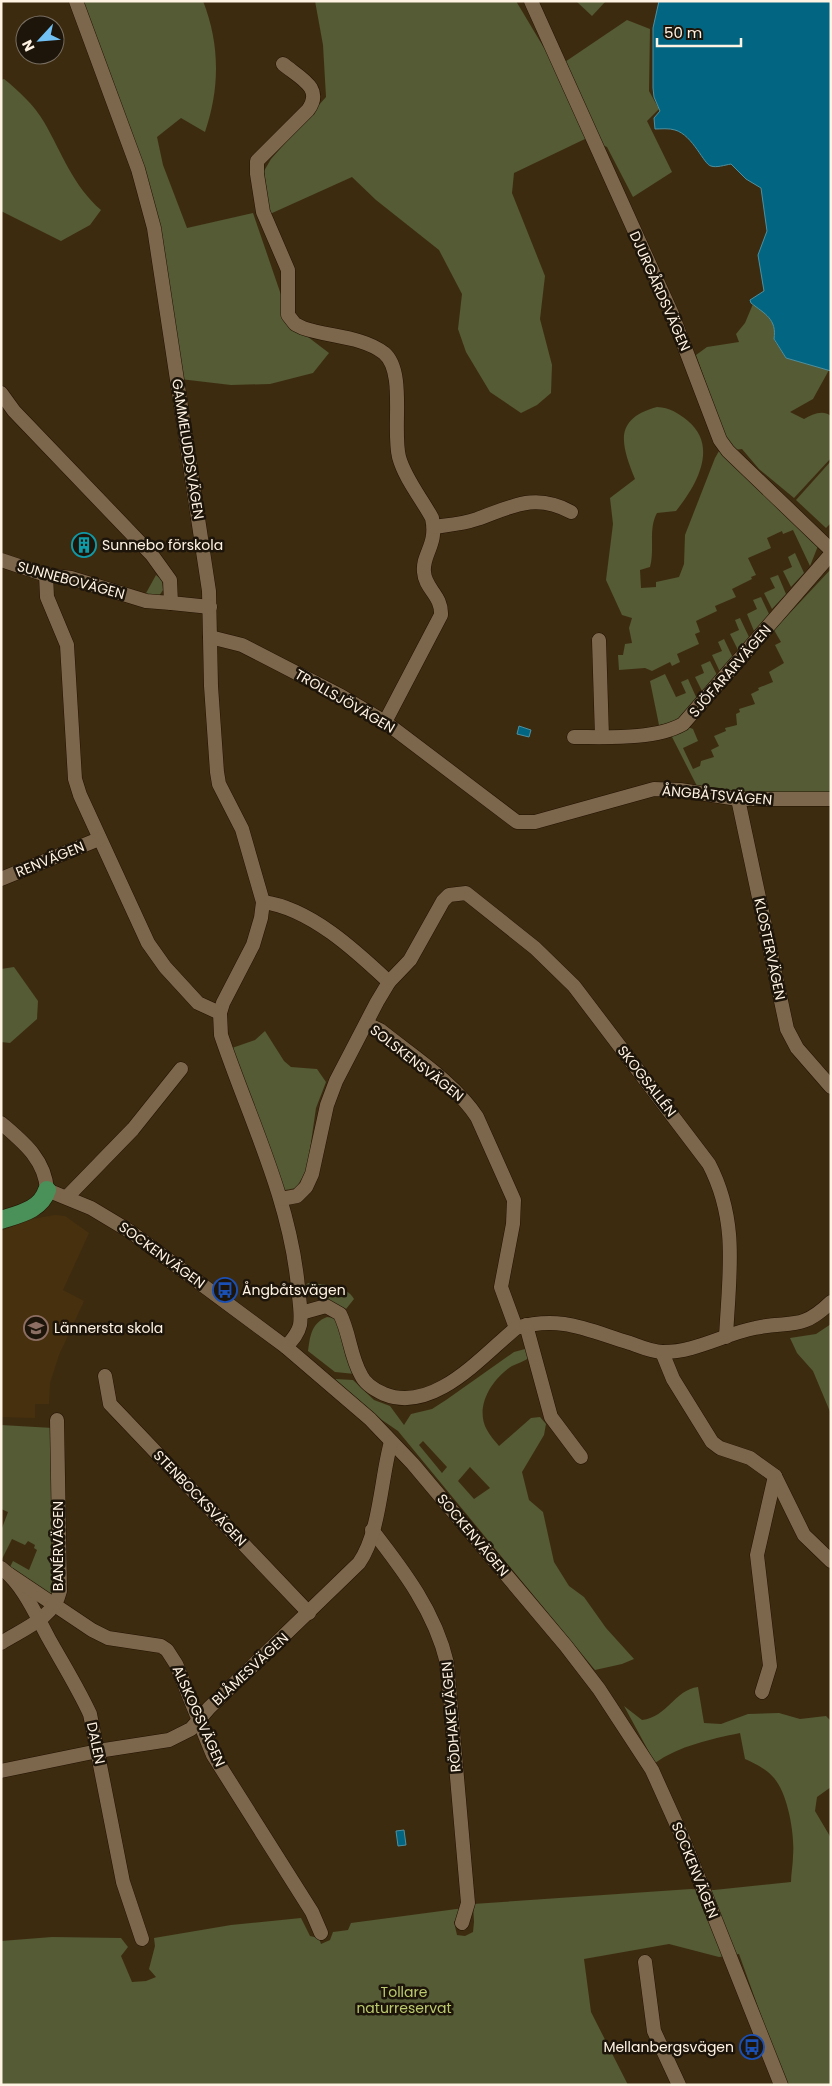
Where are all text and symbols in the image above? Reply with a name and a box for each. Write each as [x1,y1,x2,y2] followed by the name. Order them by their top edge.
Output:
[15,15,65,65] north arrow
[657,15,741,47] scale bar
[664,22,702,43] text: 50 m
[17,37,40,55] text: N
[625,228,695,354] street label: DJURGÅRDSVÄGEN
[167,377,209,521] street label: GAMMELUDDSVÄGEN
[71,532,97,558] building icon: Sunnebo förskola
[102,535,223,555] place label: Sunnebo förskola
[15,556,127,604] street label: SUNNEBOVÄGEN
[684,621,776,721] street label: SJÖFARARVÄGEN
[291,664,399,738] street label: TROLLSJÖVÄGEN
[661,780,773,810] street label: ÅNGBÅTSVÄGEN
[13,836,87,882] street label: RENVÄGEN
[749,896,791,1002] street label: KLOSTERVÄGEN
[366,1020,468,1106] street label: SOLSKENSVÄGEN
[613,1041,681,1121] street label: SKOGSALLÉN
[115,1217,209,1293] street label: SOCKENVÄGEN
[212,1277,238,1303] bus stop icon: Ångbåtsvägen
[242,1280,346,1300] place label: Ångbåtsvägen
[23,1315,49,1341] school or university icon: Lännersta skola
[54,1318,163,1338] place label: Lännersta skola
[149,1446,251,1550] street label: STENBOCKSVÄGEN
[432,1489,514,1581] street label: SOCKENVÄGEN
[48,1501,68,1591] street label: BANÉRVÄGEN
[207,1628,293,1710] street label: BLÅMESVÄGEN
[436,1661,466,1773] street label: RÖDHAKEVÄGEN
[168,1662,230,1770] street label: ALSKOGSVÄGEN
[82,1720,110,1766] street label: DALEN
[667,1819,723,1921] street label: SOCKENVÄGEN
[356,1982,452,2018] park label: Tollare naturreservat
[739,2034,765,2060] bus stop icon: Mellanbergsvägen
[603,2037,734,2057] place label: Mellanbergsvägen

